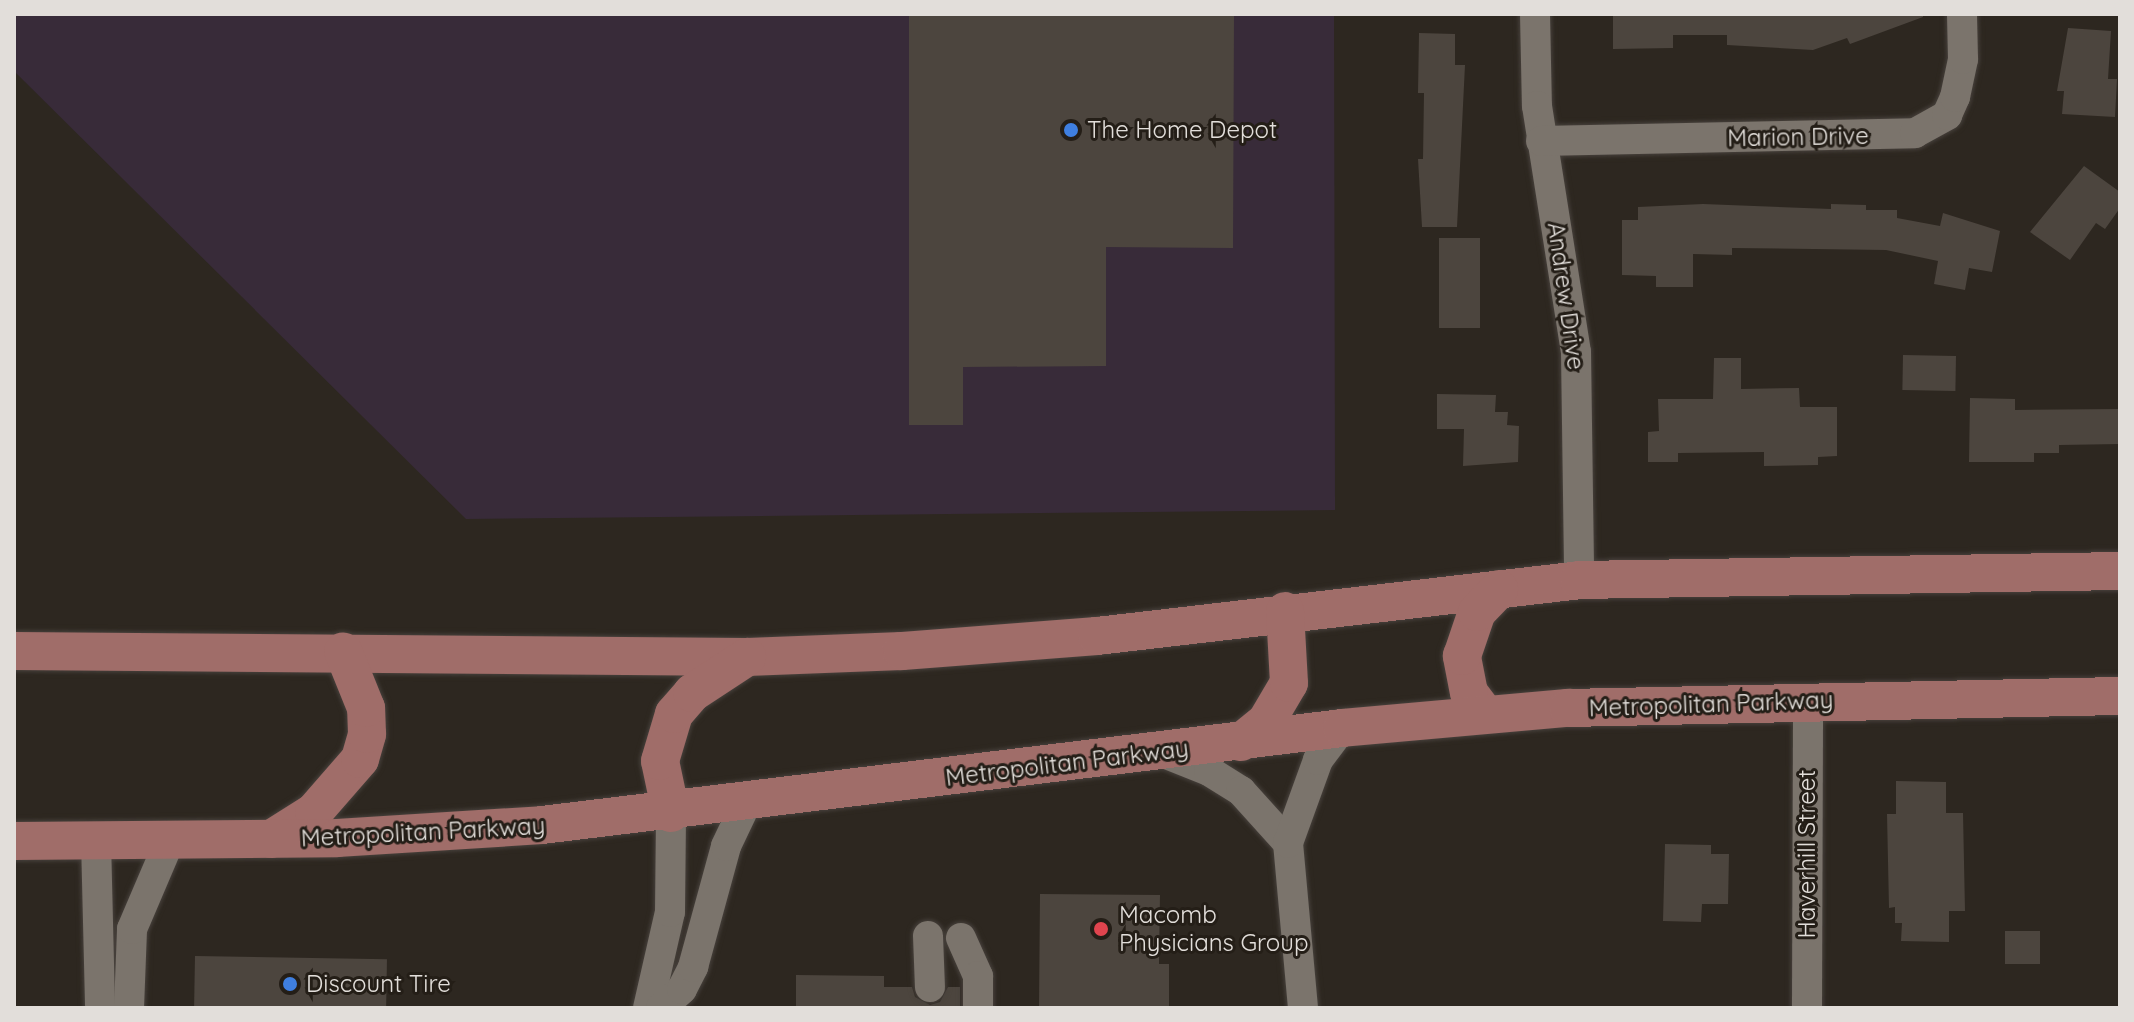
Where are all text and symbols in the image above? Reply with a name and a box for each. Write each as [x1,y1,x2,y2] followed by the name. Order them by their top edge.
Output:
[1087,116,1277,144] place label: The Home Depot
[1062,121,1080,139] marker: The Home Depot
[1727,121,1869,153] street label: Marion Drive
[1541,220,1591,372] street label: Andrew Drive
[1588,685,1834,723] street label: Metropolitan Parkway
[944,734,1190,792] street label: Metropolitan Parkway
[1793,770,1821,938] street label: Haverhill Street
[300,811,546,853] street label: Metropolitan Parkway
[1119,901,1308,957] place label: Macomb Physicians Group
[1090,918,1112,940] marker: Macomb Physicians Group
[306,970,451,998] place label: Discount Tire
[281,975,299,993] marker: Discount Tire

